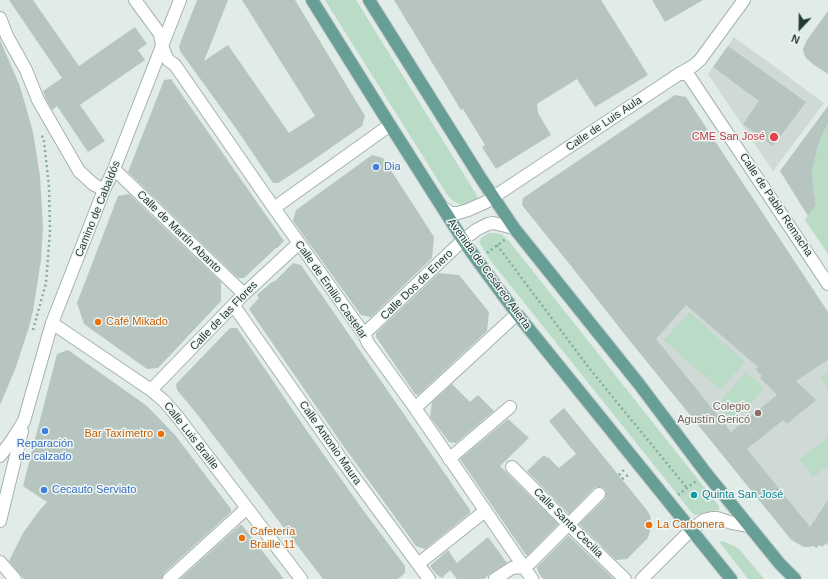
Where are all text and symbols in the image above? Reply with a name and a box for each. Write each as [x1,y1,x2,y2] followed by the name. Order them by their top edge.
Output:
[780,8,820,48] north arrow
[790,32,801,46] text: N
[564,94,644,154] street label: Calle de Luis Aula
[692,130,765,144] place label: CME San José
[768,131,780,143] marker: CME San José
[737,151,815,259] street label: Calle de Pablo Remacha
[73,159,123,259] street label: Camino de Cabaldós
[384,160,401,174] place label: Dia
[371,162,381,172] marker: Dia
[134,188,224,276] street label: Calle de Martín Abanto
[444,216,534,332] street label: Avenida de Cesáreo Alierta
[292,238,370,342] street label: Calle de Emilio Castelar
[378,247,456,323] street label: Calle Dos de Enero
[188,279,260,353] street label: Calle de las Flores
[106,315,168,329] place label: Café Mikado
[93,317,103,327] marker: Café Mikado
[296,398,364,488] street label: Calle Antonio Maura
[161,400,221,472] street label: Calle Luis Braille
[677,400,750,426] place label: Colegio Agustín Gericó
[753,408,763,418] marker: Colegio Agustín Gericó
[40,426,50,436] marker: Reparación de calzado
[85,427,153,441] place label: Bar Taxímetro
[156,429,166,439] marker: Bar Taxímetro
[17,437,73,463] place label: Reparación de calzado
[52,483,136,497] place label: Cecauto Serviato
[39,485,49,495] marker: Cecauto Serviato
[530,485,606,561] street label: Calle Santa Cecilia
[702,488,783,502] place label: Quinta San José
[689,490,699,500] marker: Quinta San José
[657,518,724,532] place label: La Carbonera
[644,520,654,530] marker: La Carbonera
[250,525,295,551] place label: Cafetería Braille 11
[237,533,247,543] marker: Cafetería Braille 11

